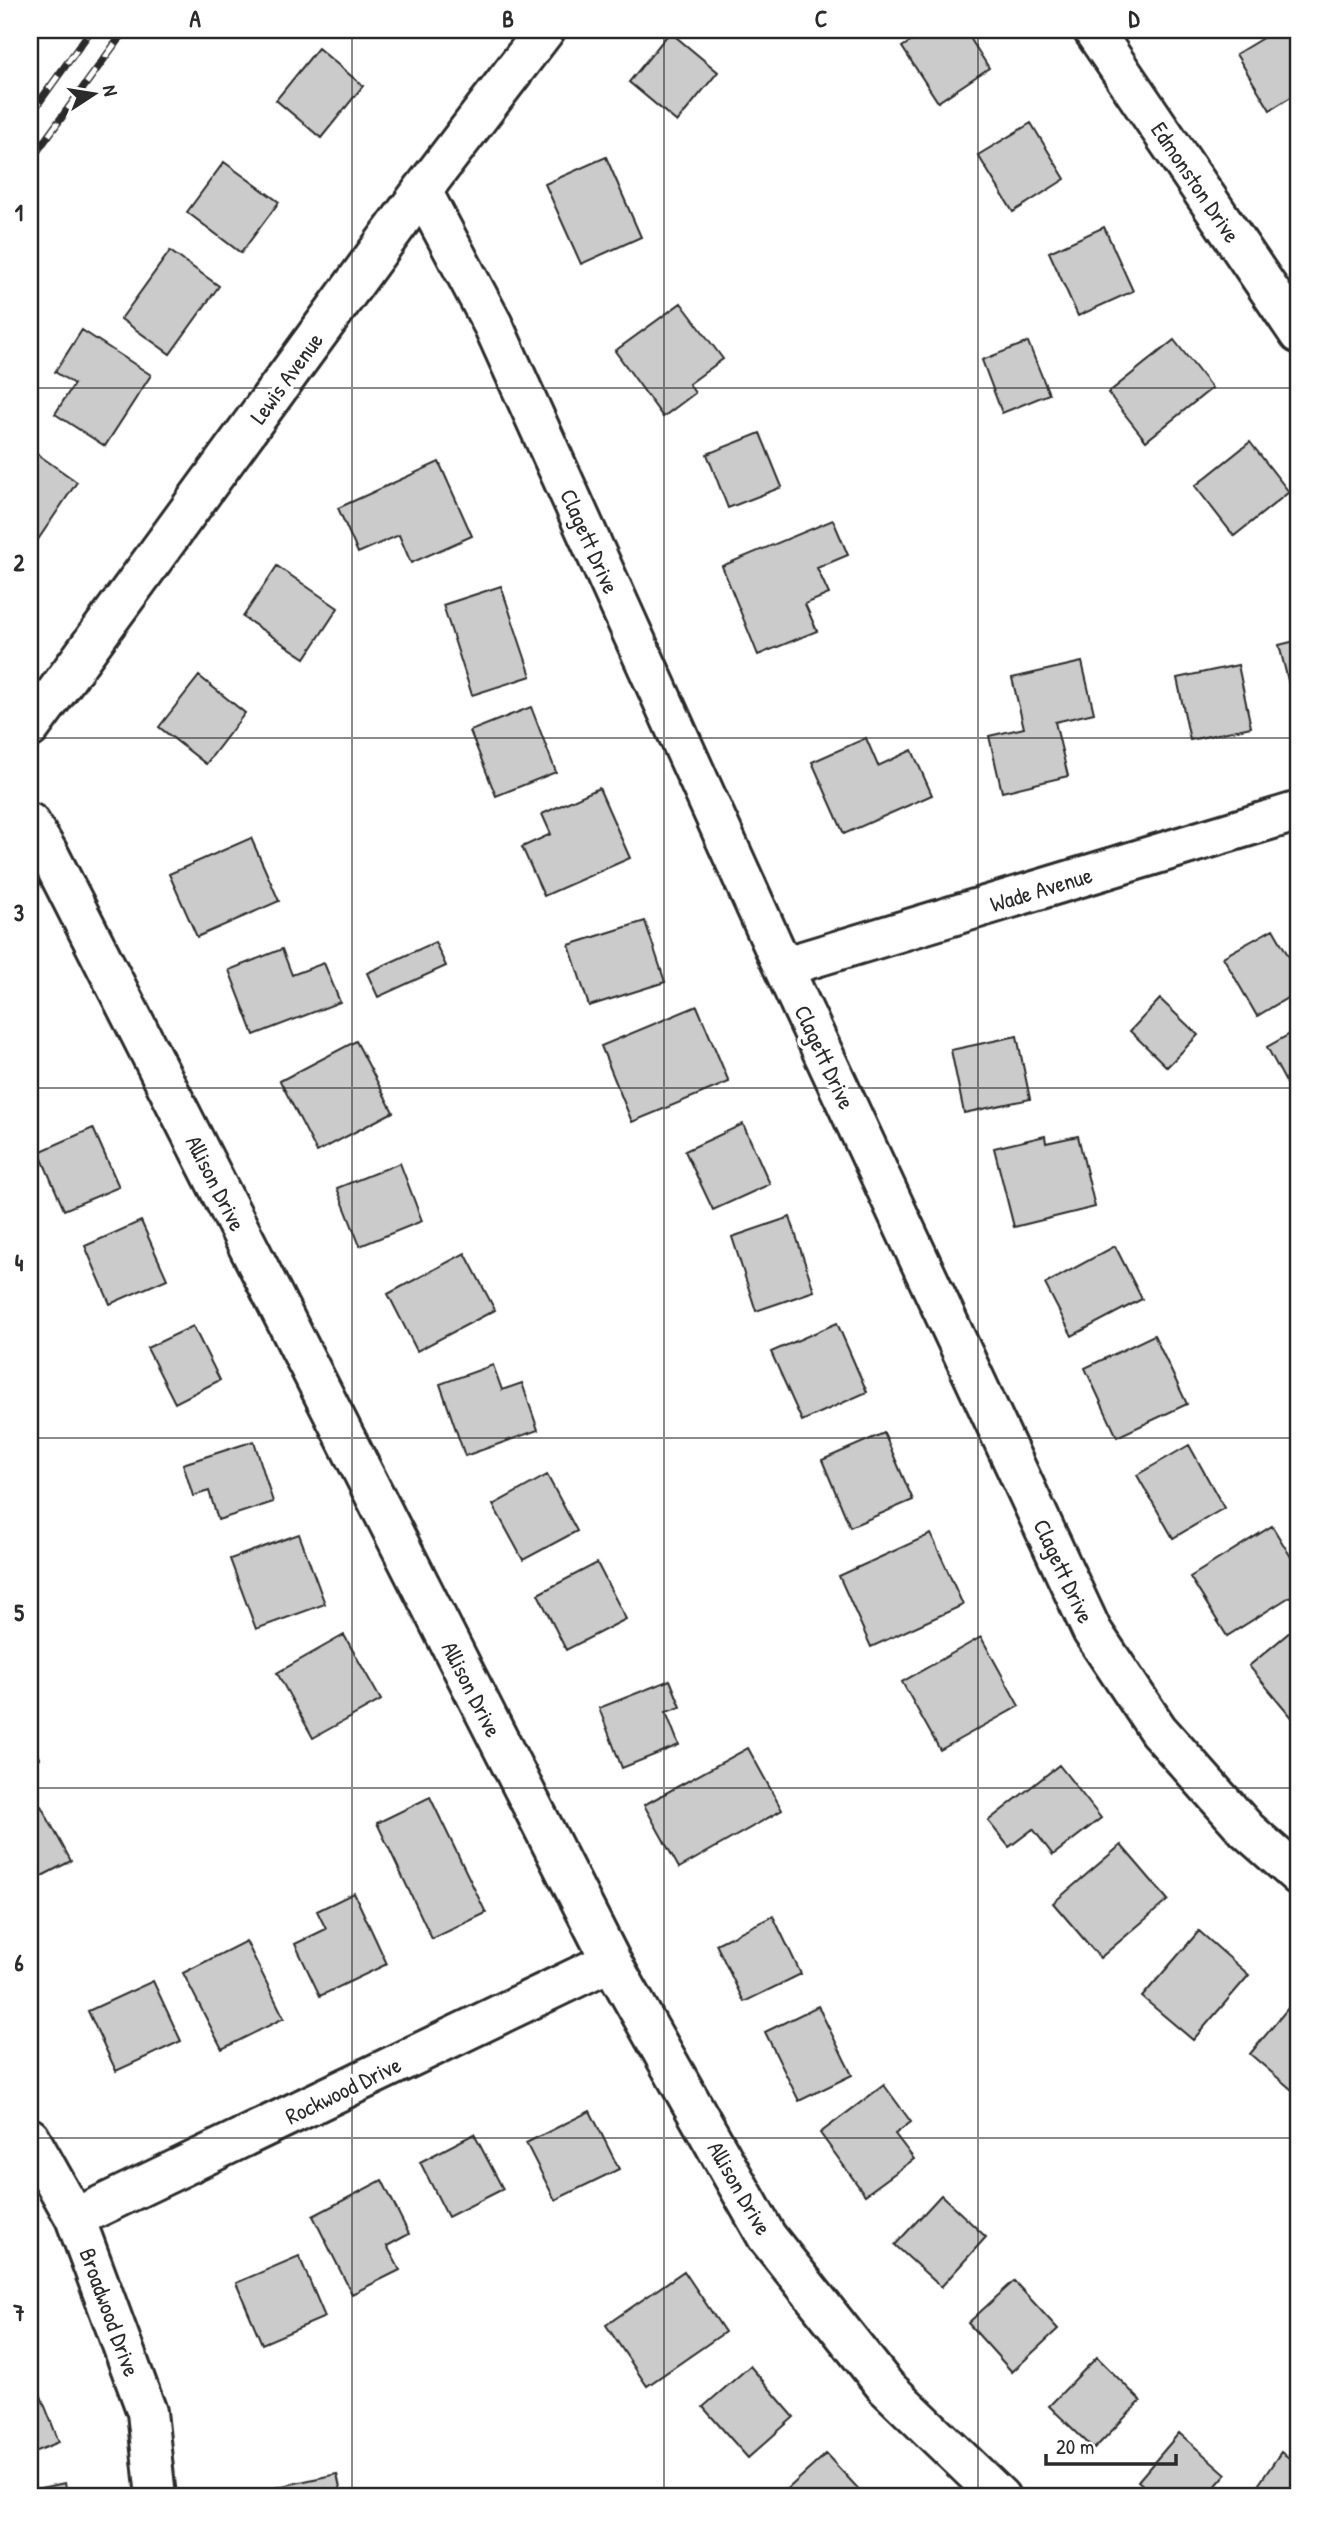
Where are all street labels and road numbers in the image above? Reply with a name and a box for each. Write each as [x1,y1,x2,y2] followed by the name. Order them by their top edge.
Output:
[1144,116,1248,248] street label: Edmonston Drive
[242,326,330,430] street label: Lewis Avenue
[553,484,627,598] street label: Clagett Drive
[986,859,1096,919] street label: Wade Avenue
[787,1000,863,1114] street label: Clagett Drive
[179,1130,253,1236] street label: Allison Drive
[1026,1514,1102,1628] street label: Clagett Drive
[435,1636,509,1742] street label: Allison Drive
[280,2049,406,2131] street label: Rockwood Drive
[701,2135,779,2241] street label: Allison Drive
[72,2243,148,2381] street label: Broadwood Drive

